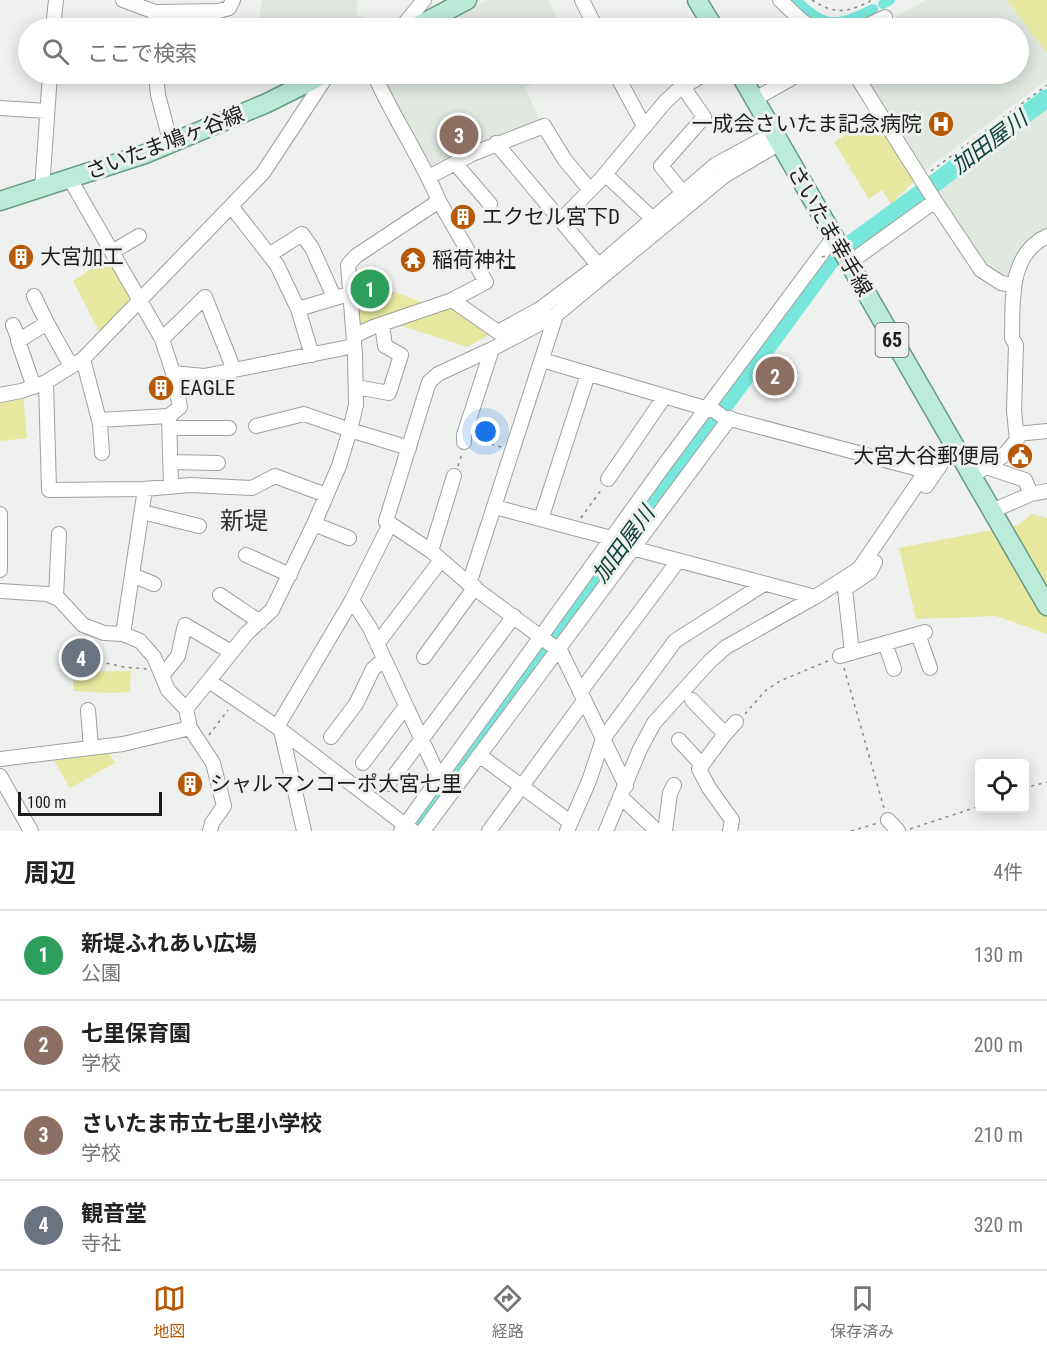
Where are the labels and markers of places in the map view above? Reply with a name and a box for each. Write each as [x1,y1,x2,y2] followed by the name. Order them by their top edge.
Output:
[926,109,956,139] hospital icon: 一成会さいたま記念病院
[440,112,478,158] pin: 3
[692,112,922,136] place label: 一成会さいたま記念病院
[448,202,478,232] building icon: エクセル宮下D
[482,205,620,229] place label: エクセル宮下D
[6,242,36,272] building icon: 大宮加工
[40,245,124,269] place label: 大宮加工
[398,245,428,275] temple icon: 稲荷神社
[432,248,516,272] place label: 稲荷神社
[350,266,389,312] pin: 1
[756,354,794,398] pin: 2
[146,373,176,403] building icon: EAGLE
[180,376,235,400] place label: EAGLE
[1005,441,1035,471] public building icon: 大宮大谷郵便局
[853,444,1000,468] place label: 大宮大谷郵便局
[62,636,100,680] pin: 4
[175,769,205,799] building icon: シャルマンコーポ大宮七里
[210,772,462,796] place label: シャルマンコーポ大宮七里

